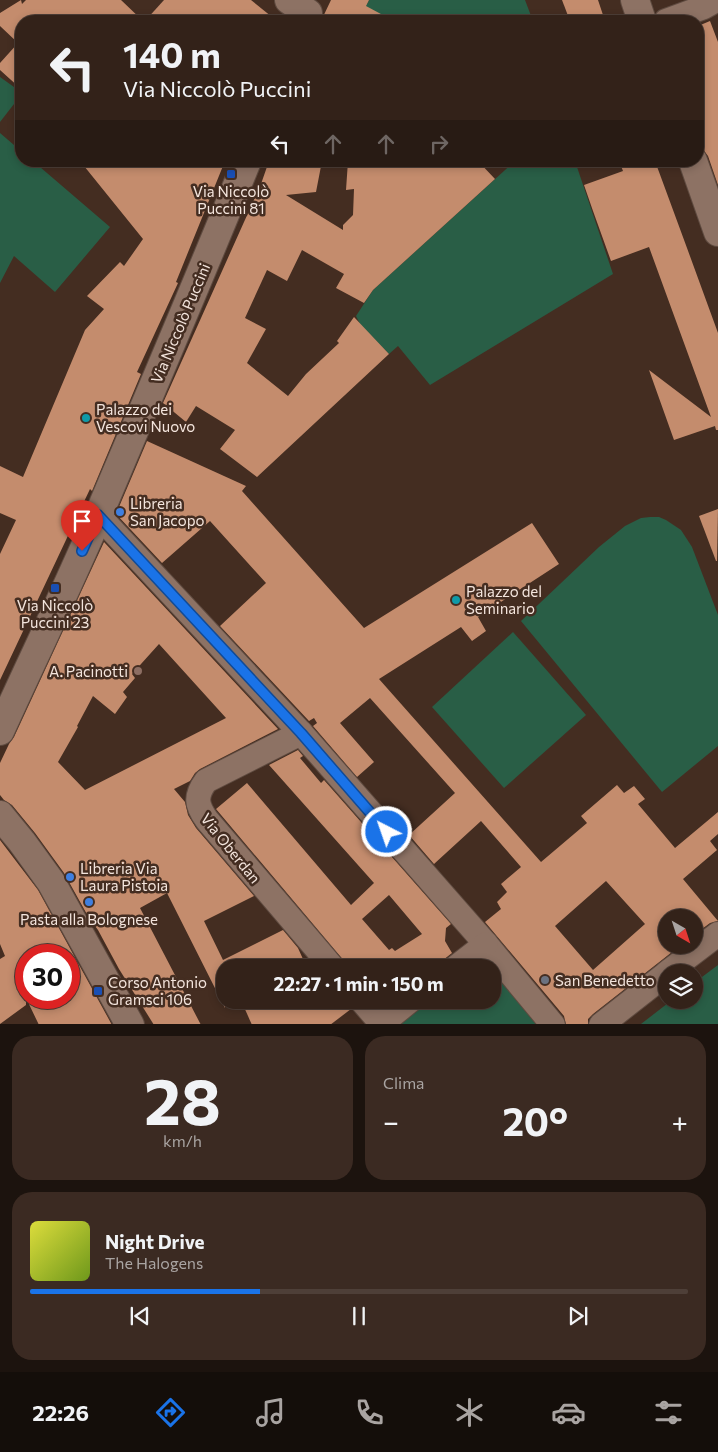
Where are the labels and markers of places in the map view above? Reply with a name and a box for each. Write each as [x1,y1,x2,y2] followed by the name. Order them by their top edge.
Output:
[225,168,237,180] marker: Via Niccolò Puccini 81
[193,182,269,217] place label: Via Niccolò Puccini 81
[96,400,195,435] place label: Palazzo dei Vescovi Nuovo
[80,412,92,424] marker: Palazzo dei Vescovi Nuovo
[130,494,205,529] place label: Libreria San Jacopo
[61,500,103,551] pin
[114,506,126,518] marker: Libreria San Jacopo
[49,582,61,594] marker: Via Niccolò Puccini 23
[466,582,542,617] place label: Palazzo del Seminario
[450,594,462,606] marker: Palazzo del Seminario
[17,596,93,631] place label: Via Niccolò Puccini 23
[49,662,128,680] place label: A. Pacinotti
[132,665,144,677] marker: A. Pacinotti
[80,859,168,894] place label: Libreria Via Laura Pistoia
[64,871,76,883] marker: Libreria Via Laura Pistoia
[83,896,95,908] marker: Pasta alla Bolognese
[20,910,158,928] place label: Pasta alla Bolognese
[555,971,655,989] place label: San Benedetto
[108,973,207,1008] place label: Corso Antonio Gramsci 106
[539,974,551,986] marker: San Benedetto
[92,985,104,997] marker: Corso Antonio Gramsci 106

